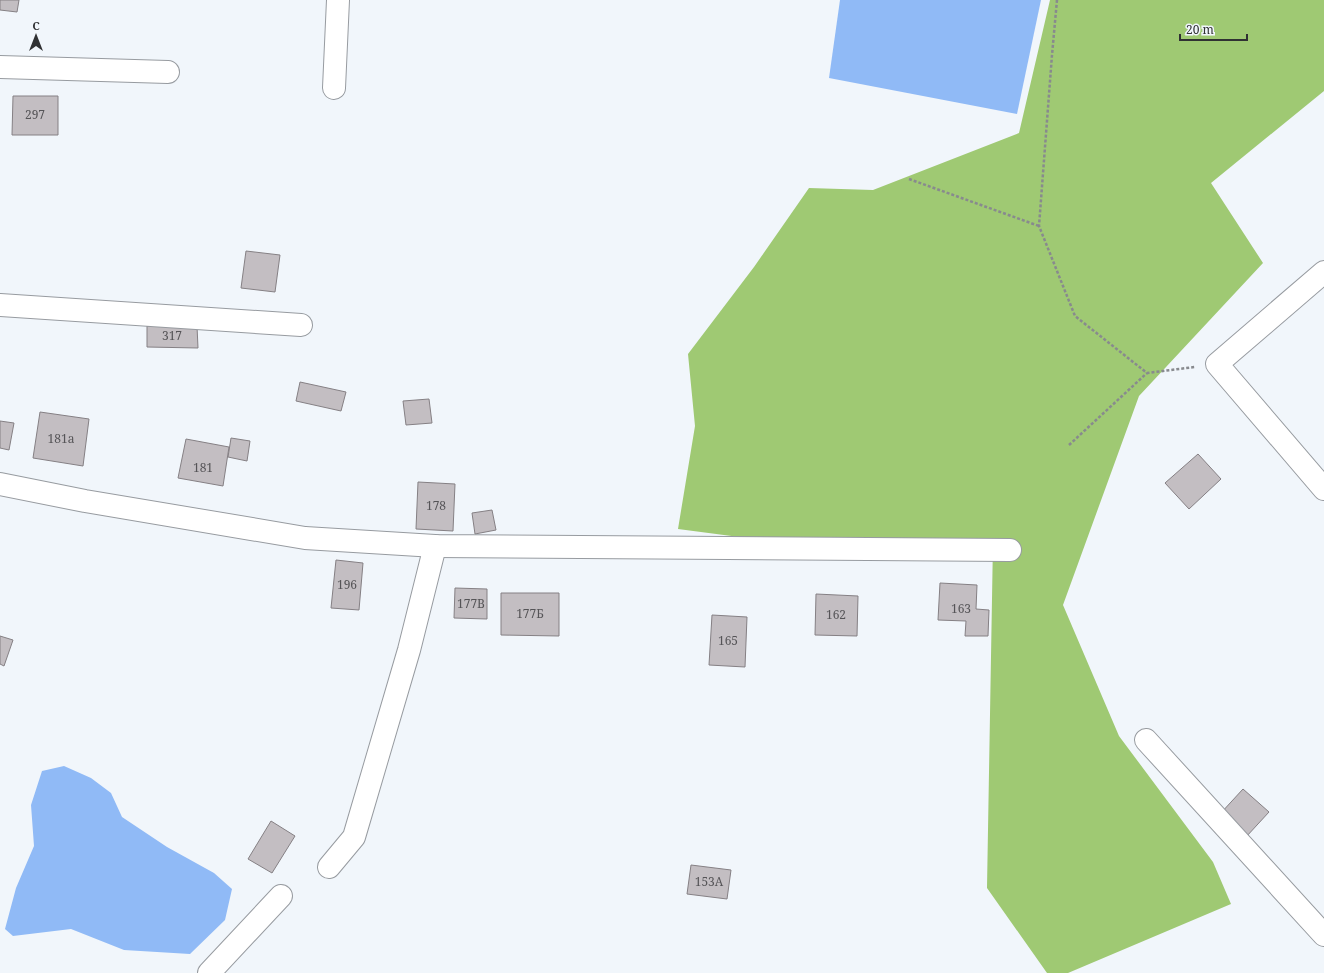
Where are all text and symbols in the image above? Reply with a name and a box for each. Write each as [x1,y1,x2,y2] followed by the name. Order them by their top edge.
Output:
[16,16,56,56] north arrow
[1180,16,1247,42] scale bar
[32,18,40,33] text: С
[1186,21,1214,38] text: 20 m
[25,106,45,123] house number: 297
[162,327,182,344] house number: 317
[48,430,75,447] house number: 181а
[193,459,213,476] house number: 181
[426,497,446,514] house number: 178
[337,576,357,593] house number: 196
[457,595,485,612] house number: 177В
[951,600,971,617] house number: 163
[516,605,544,622] house number: 177Б
[826,606,846,623] house number: 162
[718,632,738,649] house number: 165
[695,873,724,890] house number: 153А

